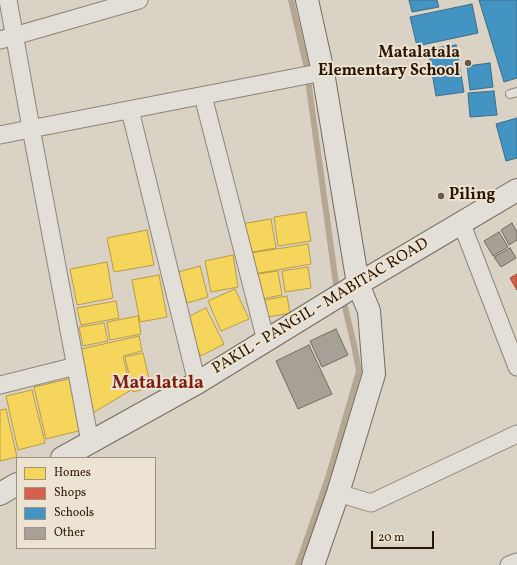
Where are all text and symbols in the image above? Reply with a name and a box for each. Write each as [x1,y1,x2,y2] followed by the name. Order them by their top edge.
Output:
[318,44,460,82] place label: Matalatala Elementary School
[463,58,473,68] marker: Matalatala Elementary School
[449,186,495,206] place label: Piling
[436,191,446,201] marker: Piling
[209,235,433,379] street label: PAKIL - PANGIL - MABITAC ROAD
[112,374,204,396] district label: Matalatala
[16,457,156,549] legend
[54,465,91,481] text: Homes
[54,485,86,501] text: Shops
[54,505,94,521] text: Schools
[373,523,436,549] scale bar
[54,525,85,541] text: Other
[378,530,405,546] text: 20 m

